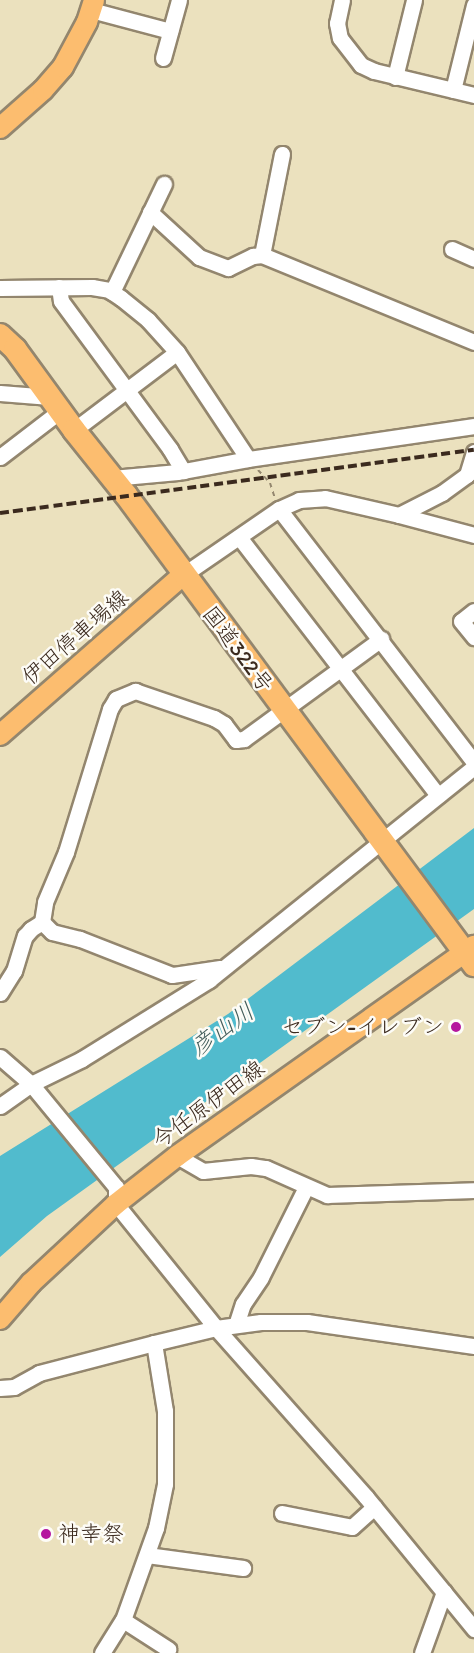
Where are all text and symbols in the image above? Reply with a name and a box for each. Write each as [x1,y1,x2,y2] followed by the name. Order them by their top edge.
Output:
[17,584,133,690] street label: 伊田停車場線
[197,601,279,697] street label: 国道322号
[184,997,260,1061] water label: 彦山川
[281,1014,444,1040] place label: セブン-イレブン
[449,1020,463,1034] marker: セブン-イレブン
[147,1055,269,1153] street label: 今任原伊田線
[58,1521,124,1547] place label: 神幸祭
[39,1527,53,1541] marker: 神幸祭

